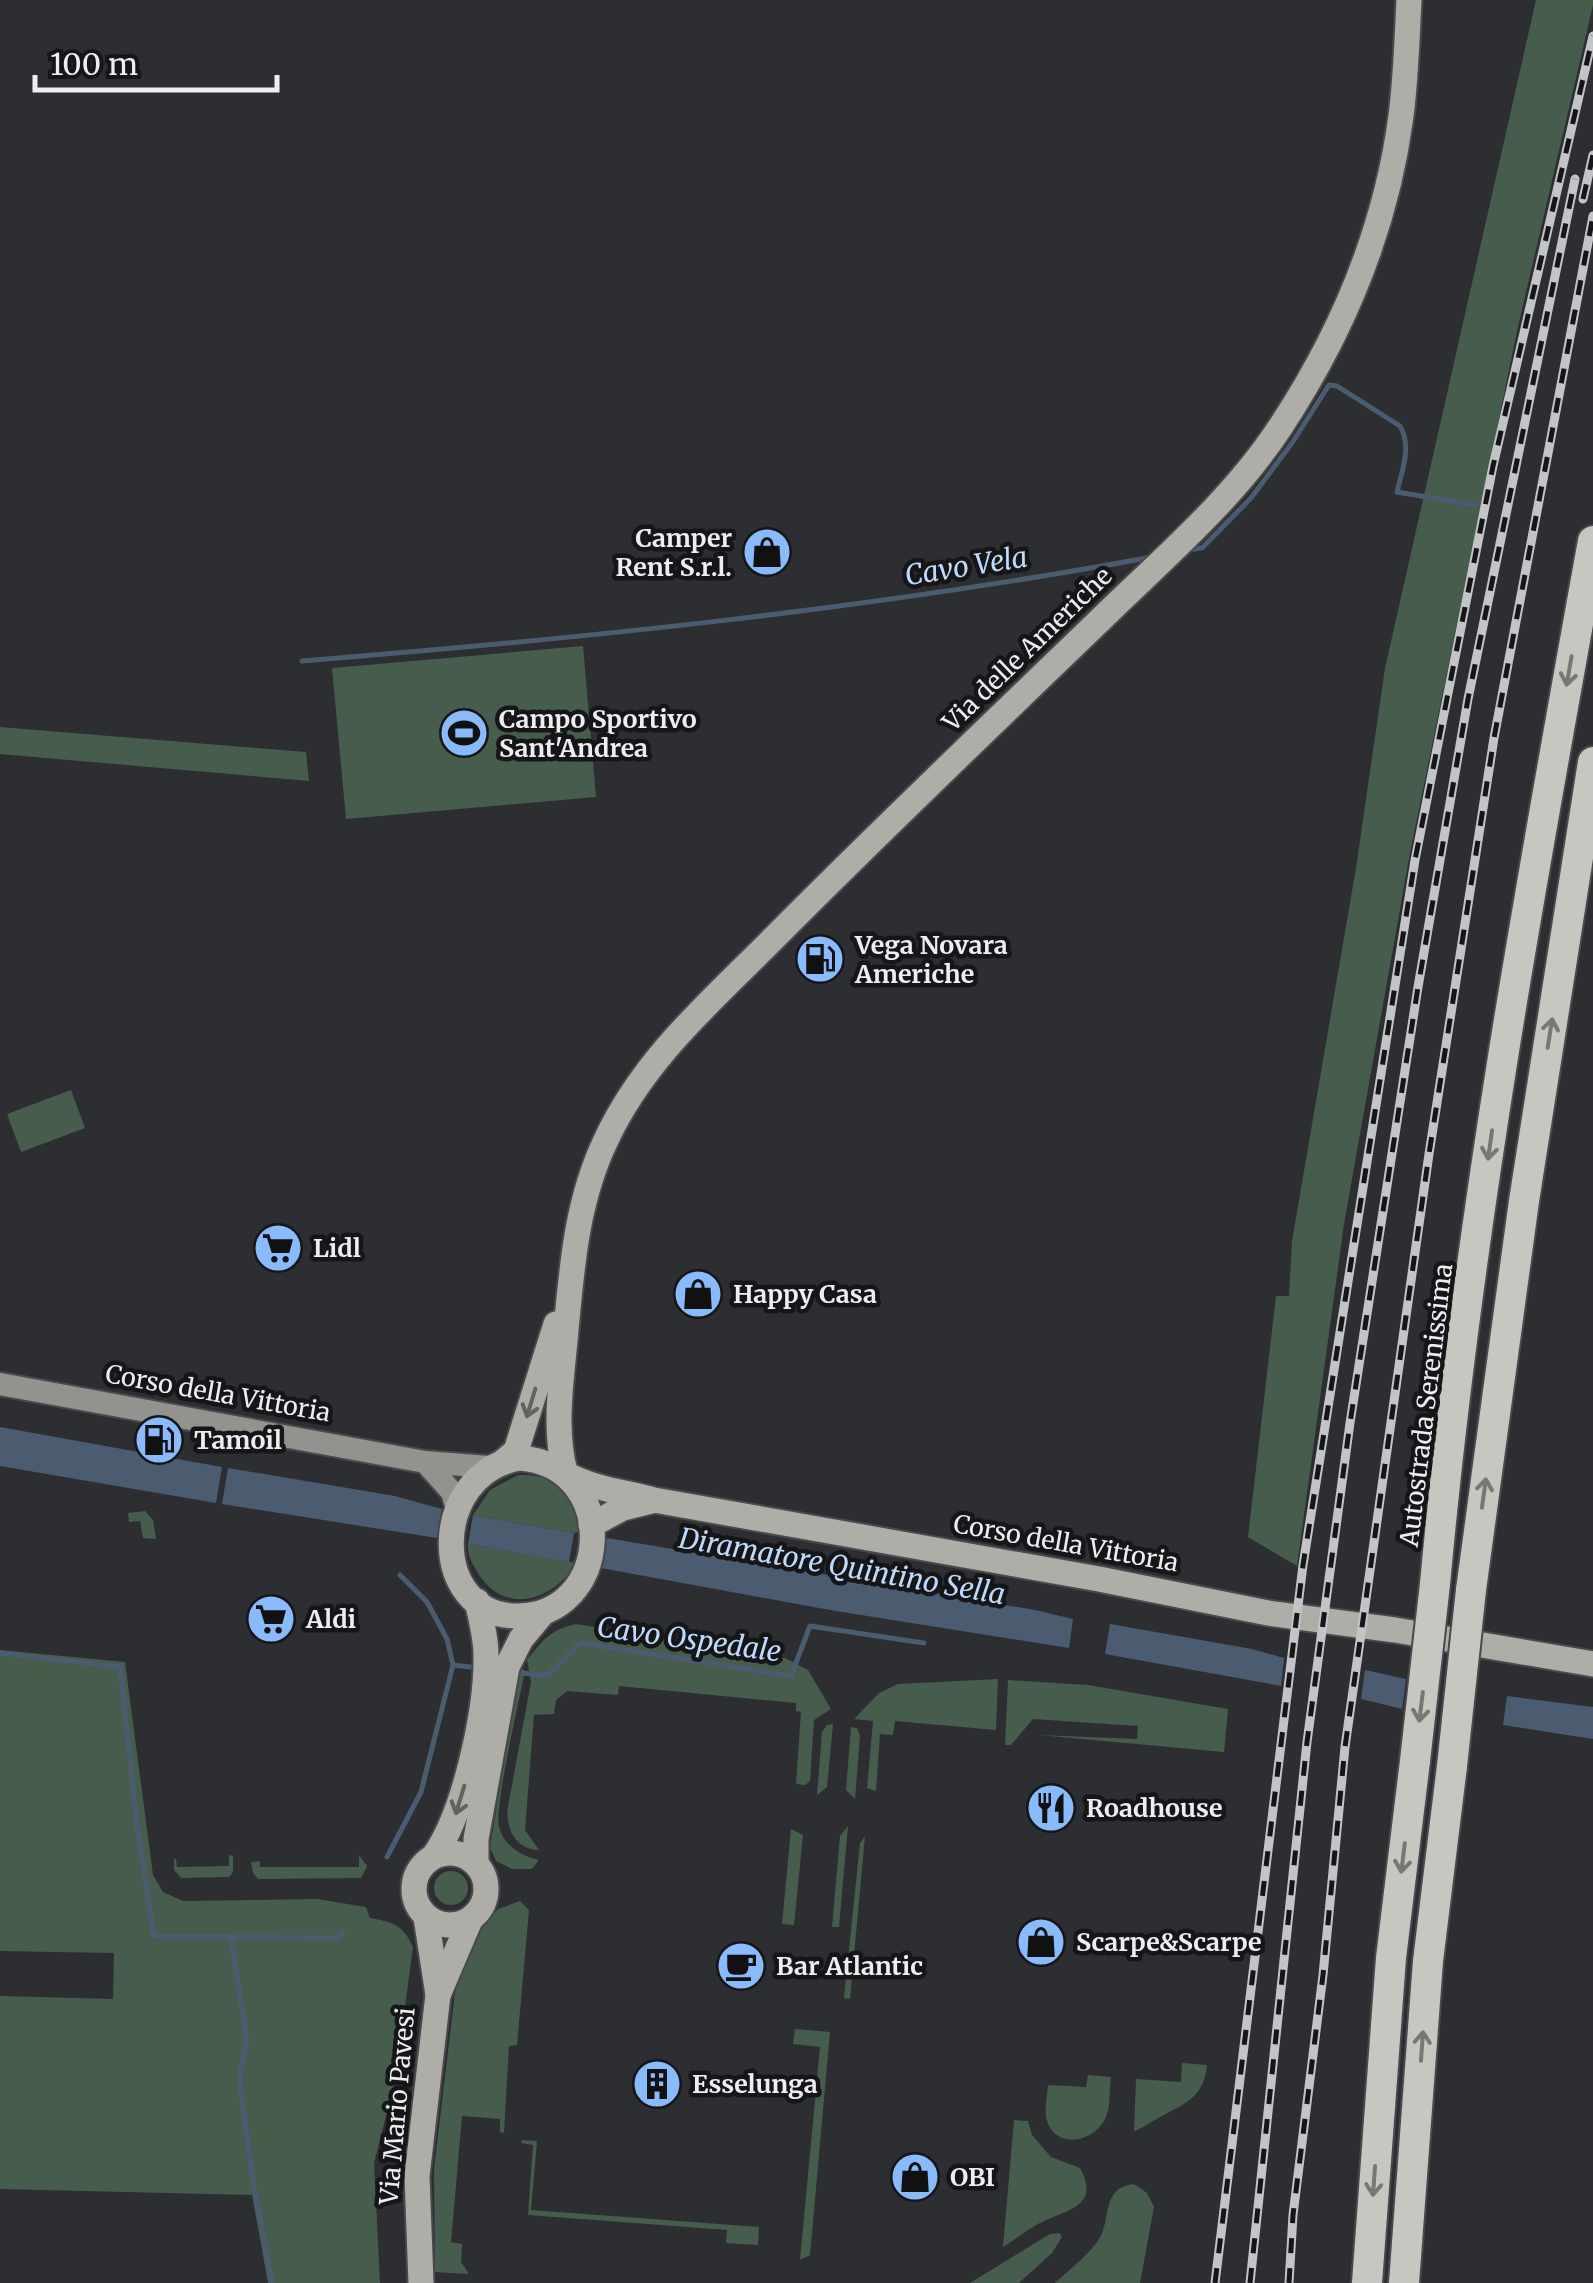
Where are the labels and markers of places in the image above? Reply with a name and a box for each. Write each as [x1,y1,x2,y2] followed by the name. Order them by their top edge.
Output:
[615,522,732,583] place label: Camper Rent S.r.l.
[741,526,793,578] shop icon: Camper Rent S.r.l.
[499,703,697,764] place label: Campo Sportivo Sant'Andrea
[438,707,490,759] sports icon: Campo Sportivo Sant'Andrea
[854,929,1008,990] place label: Vega Novara Americhe
[794,933,846,985] fuel station icon: Vega Novara Americhe
[252,1222,304,1274] supermarket icon: Lidl
[313,1232,361,1264] place label: Lidl
[672,1268,724,1320] shop icon: Happy Casa
[733,1278,877,1310] place label: Happy Casa
[133,1414,185,1466] fuel station icon: Tamoil
[194,1424,282,1456] place label: Tamoil
[245,1593,297,1645] supermarket icon: Aldi
[305,1603,356,1635] place label: Aldi
[1025,1782,1077,1834] restaurant icon: Roadhouse
[1086,1792,1222,1824] place label: Roadhouse
[1015,1916,1067,1968] shop icon: Scarpe&Scarpe
[1076,1926,1262,1958] place label: Scarpe&Scarpe
[715,1940,767,1992] cafe icon: Bar Atlantic
[776,1950,923,1982] place label: Bar Atlantic
[631,2058,683,2110] building icon: Esselunga
[692,2068,818,2100] place label: Esselunga
[889,2151,941,2203] shop icon: OBI
[950,2161,995,2193] place label: OBI

